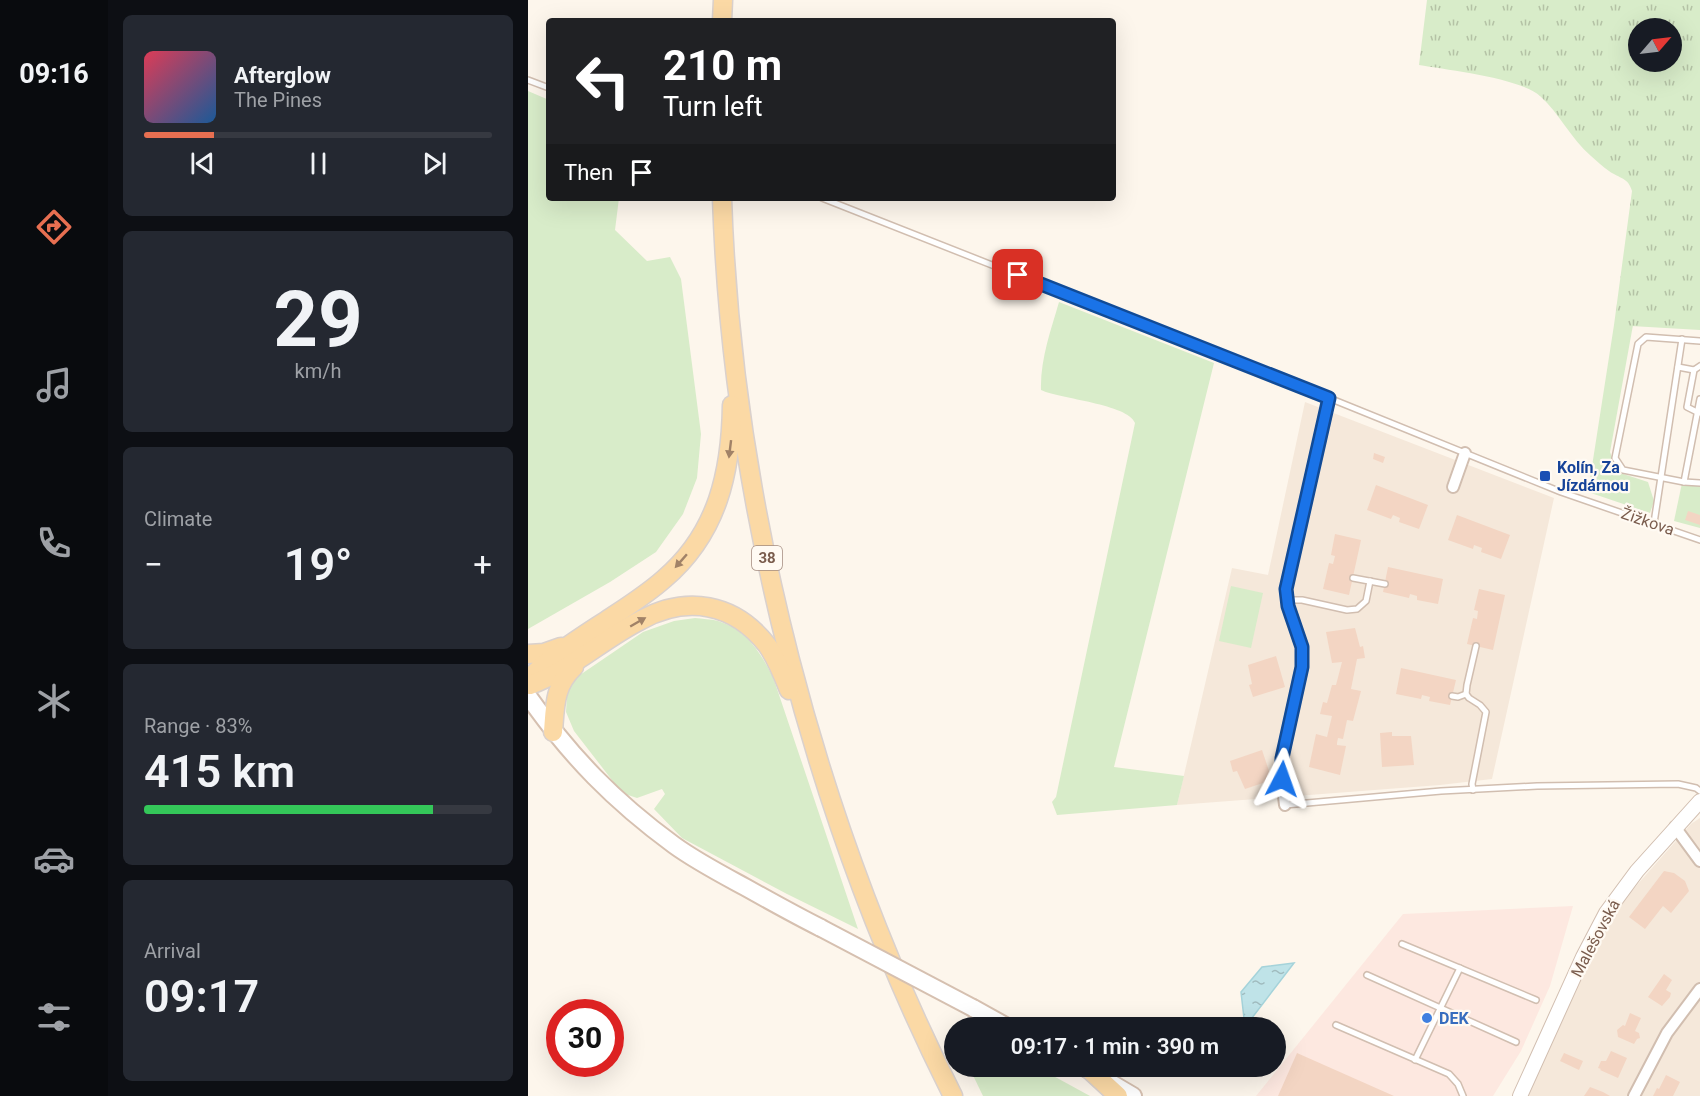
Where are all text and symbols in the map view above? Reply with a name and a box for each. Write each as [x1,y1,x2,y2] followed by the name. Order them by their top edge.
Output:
[1628,18,1682,72] north arrow
[1628,18,1682,72] map controls
[663,41,782,90] text: 210 m
[564,42,642,120] icon: left
[19,58,89,90] text: 09:16
[234,63,331,88] text: Afterglow
[234,88,322,112] text: The Pines
[663,91,763,123] text: Turn left
[186,147,219,180] icon: previous
[302,147,335,180] icon: pause
[418,147,451,180] icon: next
[625,156,658,189] icon: arrive
[564,160,613,185] text: Then
[33,206,75,248] icon: directions
[992,249,1043,300] pin
[1001,258,1034,291] icon: arrive
[273,274,363,365] text: 29
[295,359,341,383] text: km/h
[33,364,75,406] icon: music
[725,440,735,459] one-way arrow
[1557,458,1629,495] place label: Kolín, Za Jízdárnou
[1538,469,1552,483] marker: Kolín, Za Jízdárnou
[1619,504,1677,539] street label: Žižkova
[144,507,212,531] text: Climate
[33,522,75,564] icon: phone
[284,538,352,591] text: 19°
[144,545,163,584] text: −
[473,545,492,584] text: +
[752,546,782,570] road number: 38
[675,553,688,568] one-way arrow
[630,617,647,627] one-way arrow
[33,680,75,722] icon: climate
[144,714,252,738] text: Range · 83%
[144,745,295,798] text: 415 km
[1250,747,1314,811] position arrow
[33,838,75,880] icon: car
[1567,896,1624,980] street label: Malešovská
[144,939,201,963] text: Arrival
[144,970,259,1023] text: 09:17
[33,996,75,1038] icon: filters
[546,999,624,1077] speed limit sign: 30
[1439,1009,1469,1028] place label: DEK
[1420,1011,1434,1025] marker: DEK
[1011,1034,1219,1059] text: 09:17 · 1 min · 390 m

